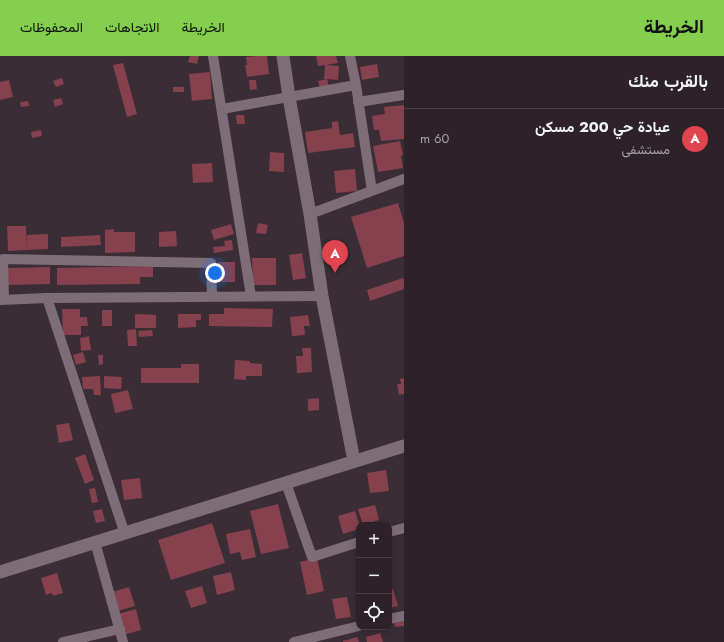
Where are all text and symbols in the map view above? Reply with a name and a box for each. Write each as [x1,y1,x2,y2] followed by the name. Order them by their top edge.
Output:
[644,13,704,40] text: الخريطة
[20,17,83,37] text: المحفوظات
[105,17,159,37] text: الاتجاهات
[181,17,225,37] text: الخريطة
[628,69,708,93] text: بالقرب منك
[535,116,670,138] text: عيادة حي 200 مسكن
[420,129,449,148] text: 60 m
[690,129,700,148] text: A
[622,140,670,159] text: مستشفى
[322,240,348,273] pin: A
[205,263,225,283] your location
[356,522,392,630] map controls
[356,522,392,558] button: +
[356,558,392,594] button: −
[356,594,392,630] button: locate

